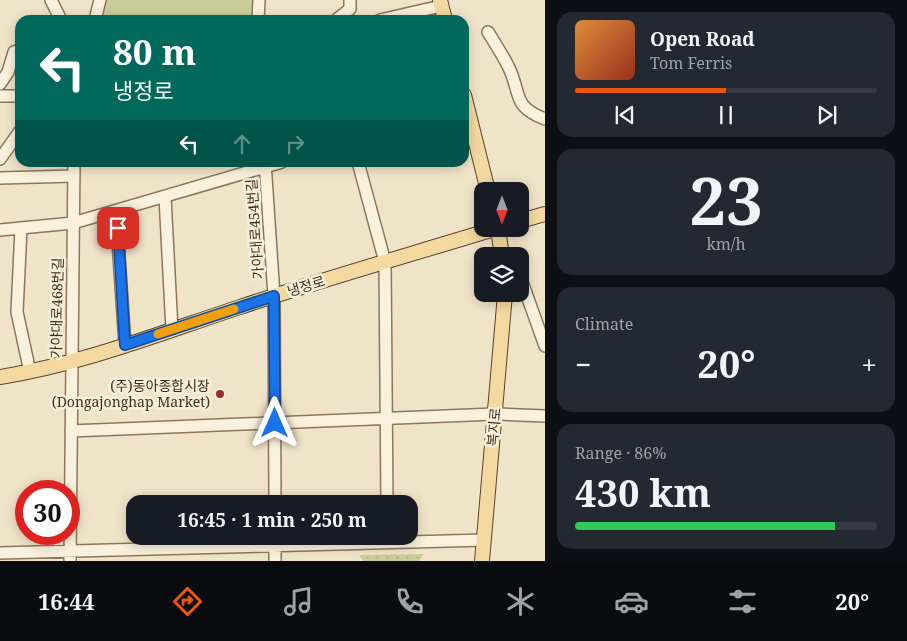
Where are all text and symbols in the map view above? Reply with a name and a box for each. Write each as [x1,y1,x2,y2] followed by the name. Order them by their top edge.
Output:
[650,26,755,52] text: Open Road
[113,28,196,75] text: 80 m
[30,35,95,100] icon: left
[650,52,732,74] text: Tom Ferris
[113,75,174,105] text: 냉정로
[611,101,639,129] icon: previous
[712,101,740,129] icon: pause
[813,101,841,129] icon: next
[175,130,203,158] icon: left
[228,130,256,158] icon: ahead
[281,130,309,158] icon: right
[689,156,763,244] text: 23
[242,178,267,280] street label: 가야대로454번길
[474,182,529,238] north arrow
[474,182,529,302] map controls
[97,207,139,249] pin
[104,214,132,242] icon: arrive
[706,233,746,255] text: km/h
[474,247,529,302] button: layers
[46,257,67,359] street label: 가야대로468번길
[285,271,327,300] street label: 냉정로
[575,313,633,335] text: Climate
[697,337,755,389] text: 20°
[575,345,591,383] text: −
[861,345,877,383] text: +
[52,376,210,411] place label: (주)동아종합시장 (Dongajonghap Market)
[214,388,226,400] marker: (주)동아종합시장 (Dongajonghap Market)
[248,396,300,448] position arrow
[482,407,505,447] street label: 복지로
[575,442,667,464] text: Range · 86%
[575,466,711,518] text: 430 km
[15,480,80,545] speed limit sign: 30
[177,507,367,533] text: 16:45 · 1 min · 250 m
[170,584,205,619] icon: directions
[281,584,316,619] icon: music
[392,584,427,619] icon: phone
[503,584,538,619] icon: climate
[614,584,649,619] icon: car
[725,584,760,619] icon: filters
[38,586,94,616] text: 16:44
[835,586,869,616] text: 20°

